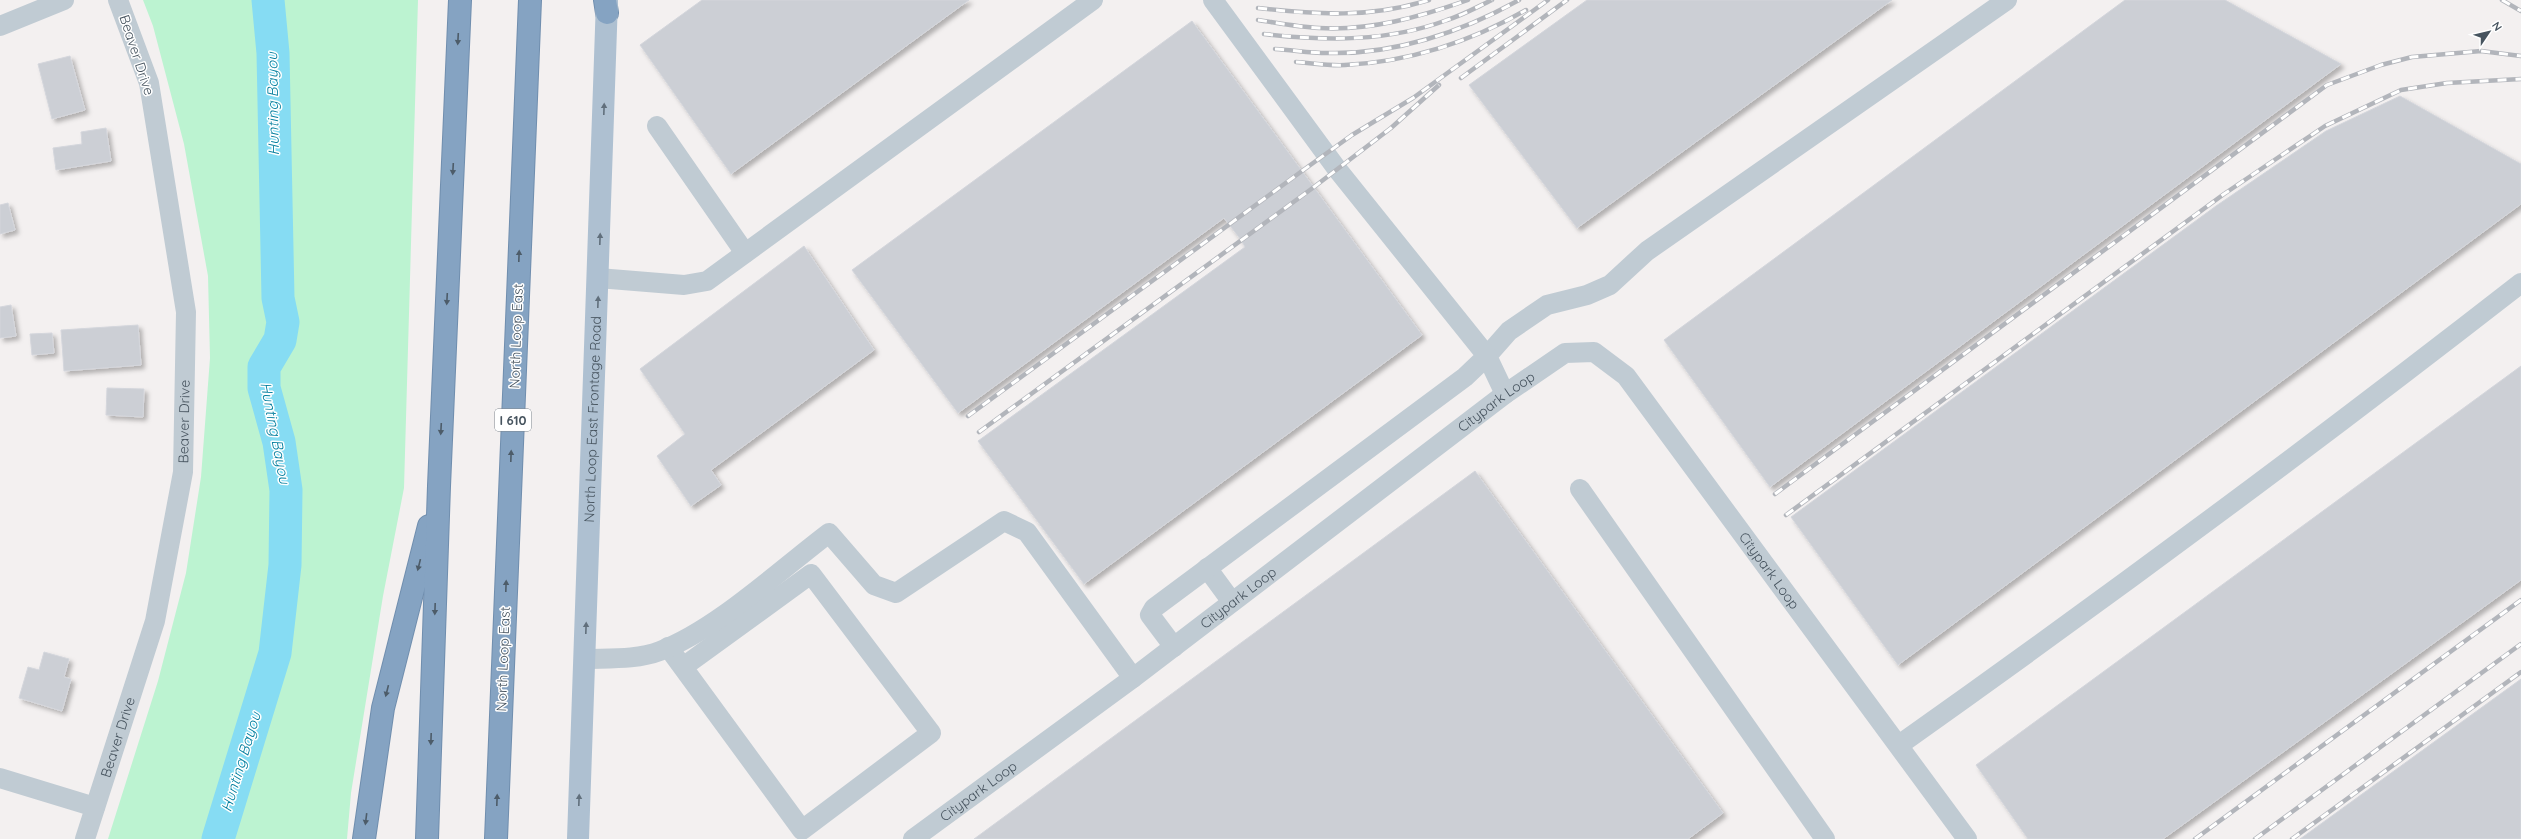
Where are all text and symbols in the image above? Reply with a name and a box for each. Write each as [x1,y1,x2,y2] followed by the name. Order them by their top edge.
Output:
[116,12,158,98] street label: Beaver Drive
[2469,12,2509,52] north arrow
[2489,19,2505,34] text: N
[455,33,462,45] one-way arrow
[262,51,283,156] water label: Hunting Bayou
[600,103,607,115] one-way arrow
[449,163,456,175] one-way arrow
[596,233,603,245] one-way arrow
[516,250,523,262] one-way arrow
[505,283,527,389] street label: North Loop East
[444,293,450,306] one-way arrow
[595,295,601,308] one-way arrow
[580,316,605,523] street label: North Loop East Frontage Road
[1454,367,1538,436] street label: Citypark Loop
[174,380,194,464] street label: Beaver Drive
[256,380,295,487] water label: Hunting Bayou
[495,409,531,431] road number: I 610
[438,423,445,435] one-way arrow
[508,449,514,462] one-way arrow
[1735,528,1804,613] street label: Citypark Loop
[416,559,422,571] one-way arrow
[1196,563,1280,633] street label: Citypark Loop
[503,579,509,592] one-way arrow
[432,603,438,616] one-way arrow
[492,606,514,712] street label: North Loop East
[582,622,589,634] one-way arrow
[384,685,390,697] one-way arrow
[96,694,139,780] street label: Beaver Drive
[216,708,265,814] water label: Hunting Bayou
[427,733,434,745] one-way arrow
[936,757,1021,825] street label: Citypark Loop
[494,794,501,806] one-way arrow
[576,794,583,806] one-way arrow
[362,813,369,825] one-way arrow

